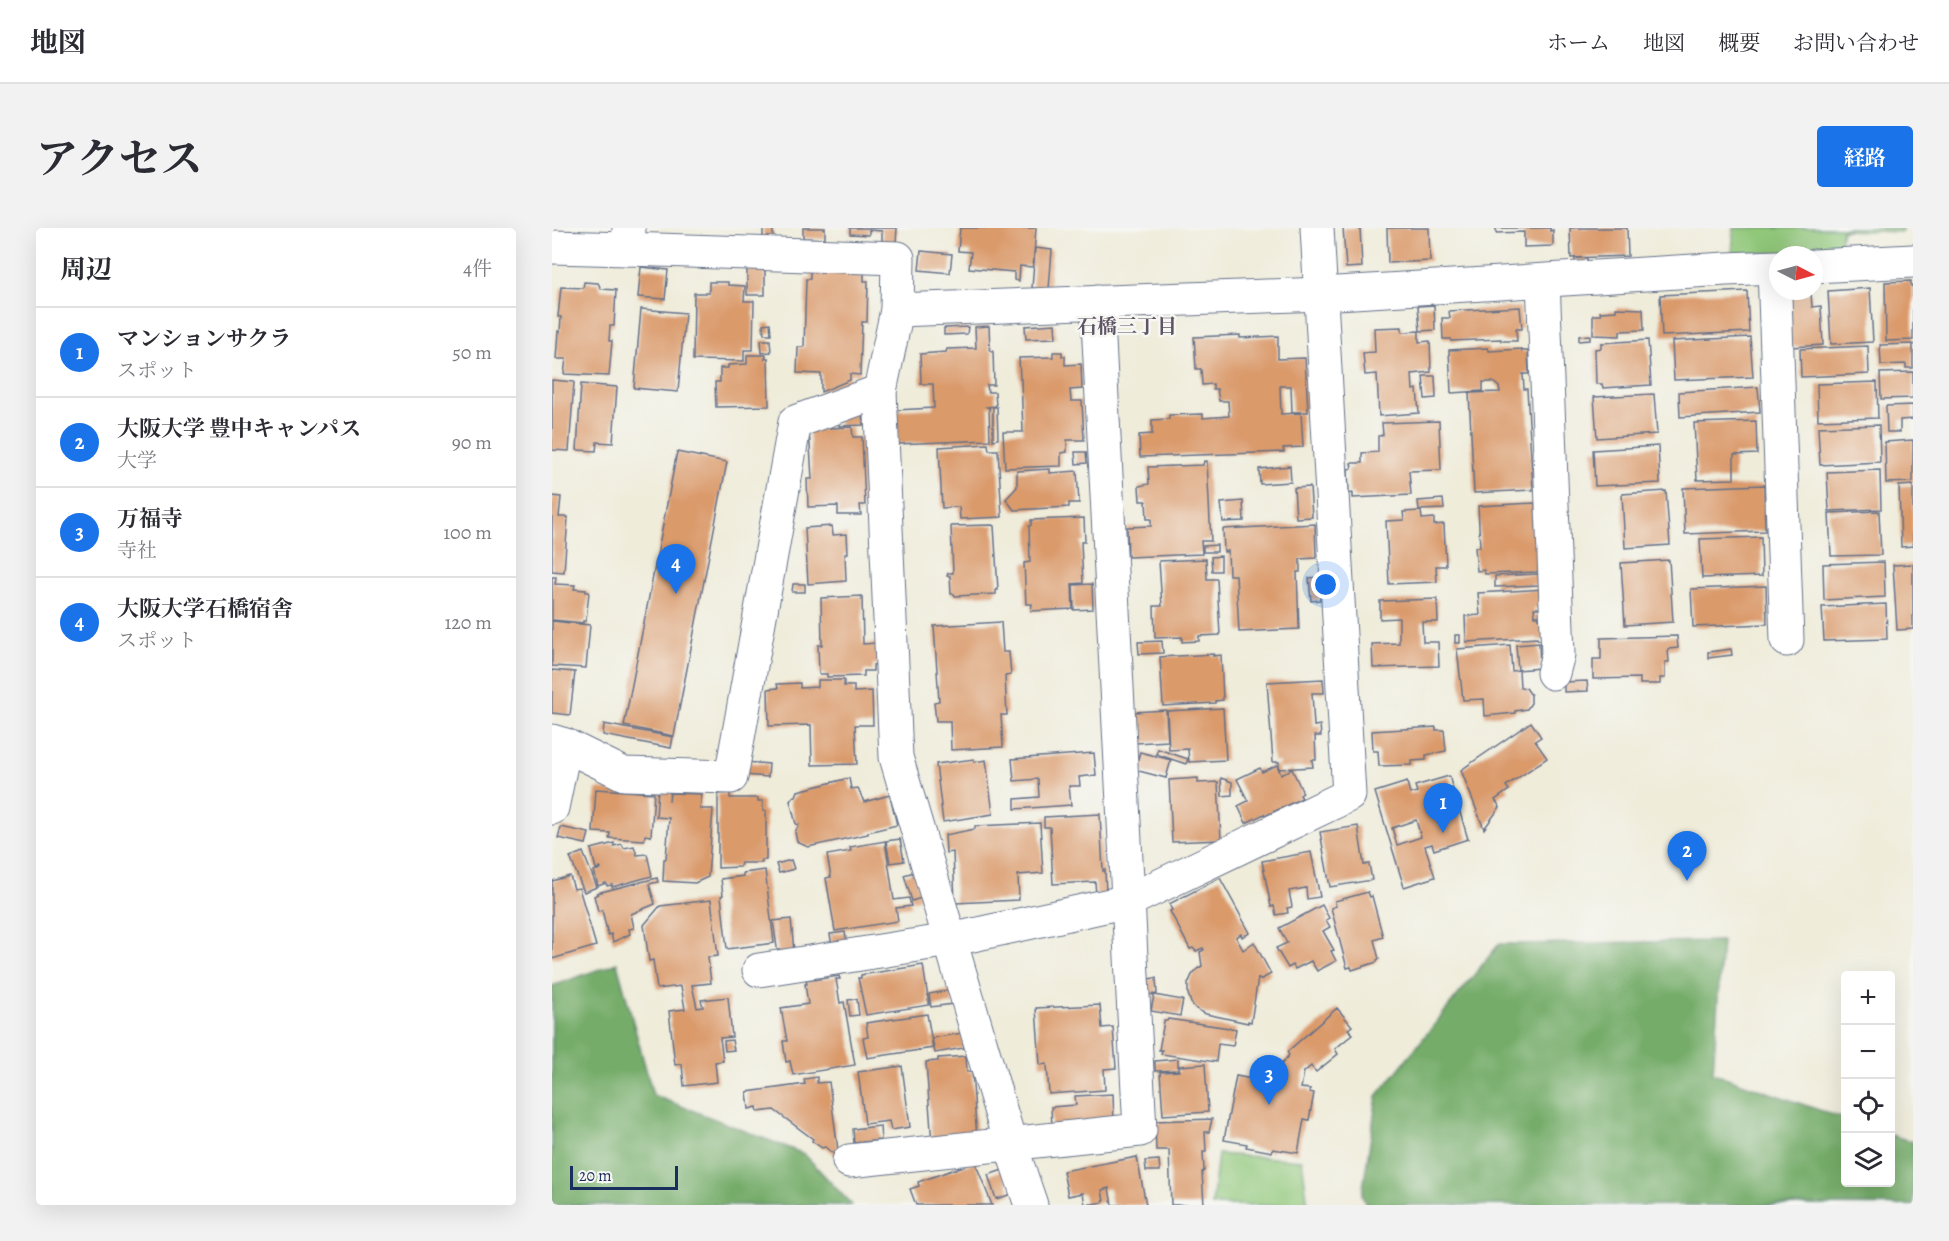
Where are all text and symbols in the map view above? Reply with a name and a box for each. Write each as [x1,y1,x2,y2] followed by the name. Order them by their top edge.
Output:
[30,24,86,62] text: 地図
[1547,29,1610,57] text: ホーム
[1643,29,1685,57] text: 地図
[1718,29,1760,57] text: 概要
[1793,29,1919,57] text: お問い合わせ
[1817,126,1913,187] button: 経路
[36,130,203,187] text: アクセス
[1769,246,1823,300] north arrow
[60,252,112,287] text: 周辺
[463,255,492,282] text: 4件
[1077,313,1177,340] district label: 石橋三丁目
[117,324,291,354] text: マンションサクラ
[76,339,83,366] text: 1
[452,339,492,366] text: 50 m
[117,357,197,384] text: スポット
[117,414,361,444] text: 大阪大学 豊中キャンパス
[75,429,84,456] text: 2
[452,429,492,456] text: 90 m
[117,447,157,474] text: 大学
[117,504,183,534] text: 万福寺
[75,519,84,546] text: 3
[443,519,492,546] text: 100 m
[117,537,157,564] text: 寺社
[656,544,696,594] pin: 4
[1311,570,1340,599] your location
[117,594,293,624] text: 大阪大学石橋宿舎
[75,609,84,636] text: 4
[444,609,492,636] text: 120 m
[117,627,197,654] text: スポット
[1424,784,1462,833] pin: 1
[1668,832,1706,881] pin: 2
[1841,971,1895,1187] map controls
[1841,971,1895,1025] button: +
[1841,1025,1895,1079] button: −
[1250,1056,1288,1105] pin: 3
[1841,1079,1895,1133] button: locate
[1841,1133,1895,1187] button: layers
[570,1163,678,1190] scale bar
[579,1165,612,1187] text: 20 m

